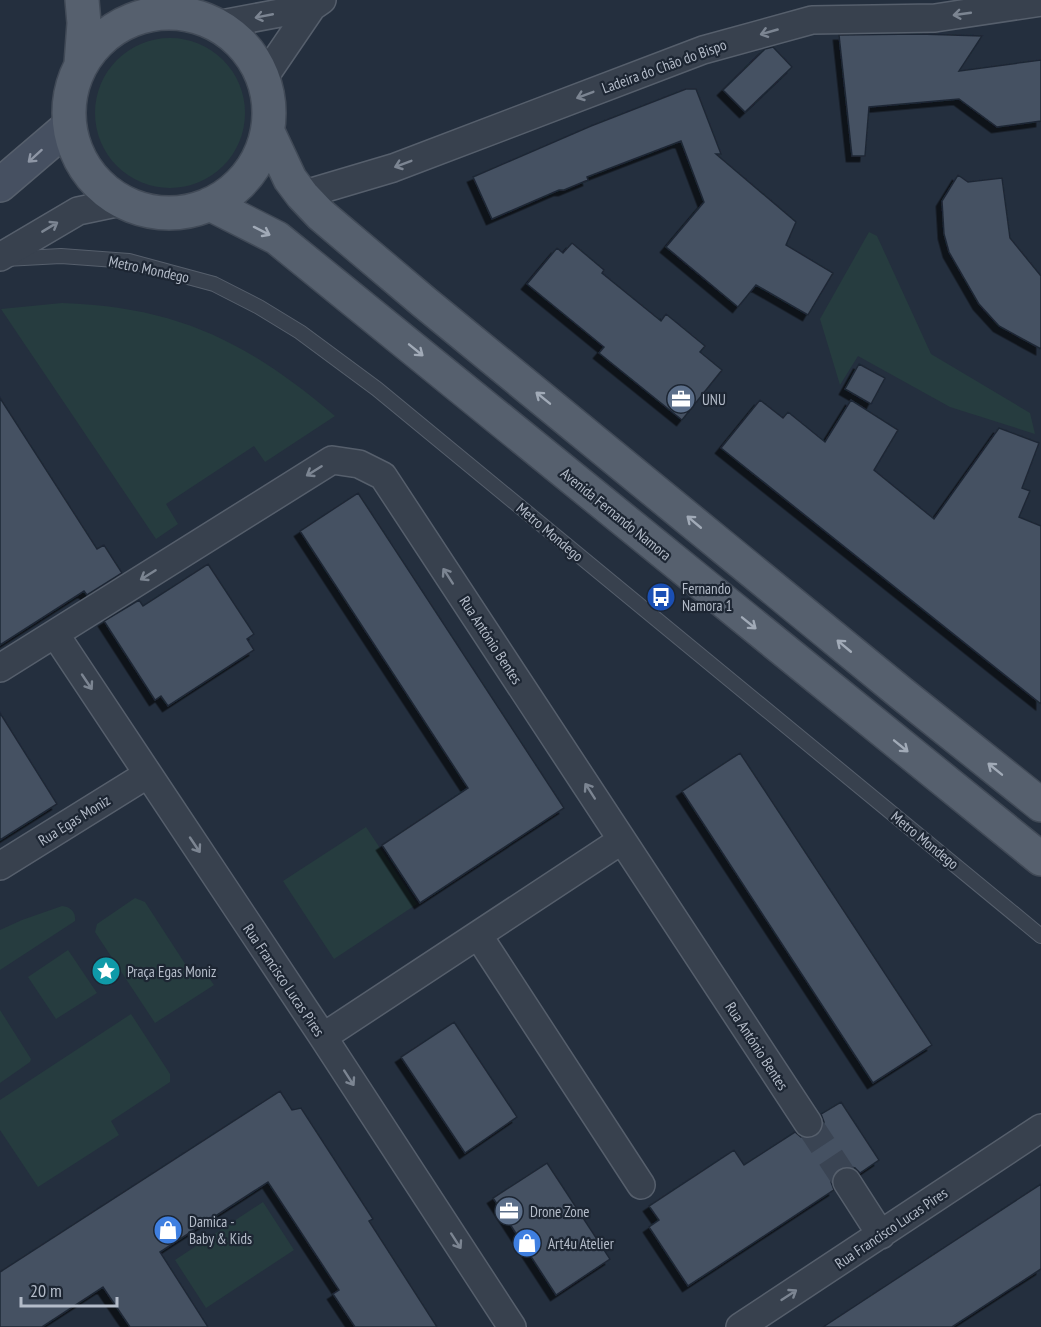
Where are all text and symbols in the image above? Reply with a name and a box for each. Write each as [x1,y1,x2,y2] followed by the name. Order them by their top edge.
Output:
[953,9,973,20] one-way arrow
[255,11,274,22] one-way arrow
[760,27,779,38] one-way arrow
[599,35,729,97] street label: Ladeira do Chão do Bispo
[576,90,595,101] one-way arrow
[28,149,43,163] one-way arrow
[394,159,413,170] one-way arrow
[41,220,58,232] one-way arrow
[253,226,271,237] one-way arrow
[107,251,191,287] street label: Metro Mondego
[408,344,424,357] one-way arrow
[665,383,697,415] office icon: UNU
[702,390,726,409] place label: UNU
[535,391,551,404] one-way arrow
[557,464,675,564] street label: Avenida Fernando Namora
[306,466,323,478] one-way arrow
[513,498,587,566] street label: Metro Mondego
[686,515,702,528] one-way arrow
[442,568,454,584] one-way arrow
[141,569,157,581] one-way arrow
[682,579,732,615] place label: Fernando Namora 1
[645,581,677,613] bus stop icon: Fernando Namora 1
[455,592,527,688] street label: Rua António Bentes
[741,616,756,630] one-way arrow
[837,639,852,653] one-way arrow
[81,674,93,690] one-way arrow
[892,739,908,752] one-way arrow
[988,762,1004,775] one-way arrow
[583,783,595,800] one-way arrow
[34,790,114,850] street label: Rua Egas Moniz
[887,807,963,873] street label: Metro Mondego
[189,836,201,853] one-way arrow
[239,920,329,1040] street label: Rua Francisco Lucas Pires
[90,955,122,987] place icon: Praça Egas Moniz
[127,962,216,981] place label: Praça Egas Moniz
[721,998,793,1094] street label: Rua António Bentes
[343,1069,355,1085] one-way arrow
[831,1183,951,1273] street label: Rua Francisco Lucas Pires
[493,1195,525,1227] office icon: Drone Zone
[530,1202,589,1221] place label: Drone Zone
[189,1212,252,1248] place label: Damica - Baby & Kids
[152,1214,184,1246] shop icon: Damica - Baby & Kids
[511,1227,543,1259] shop icon: Art4u Atelier
[450,1232,462,1249] one-way arrow
[548,1234,615,1253] place label: Art4u Atelier
[21,1270,117,1308] scale bar
[30,1279,62,1302] text: 20 m
[780,1289,797,1301] one-way arrow

